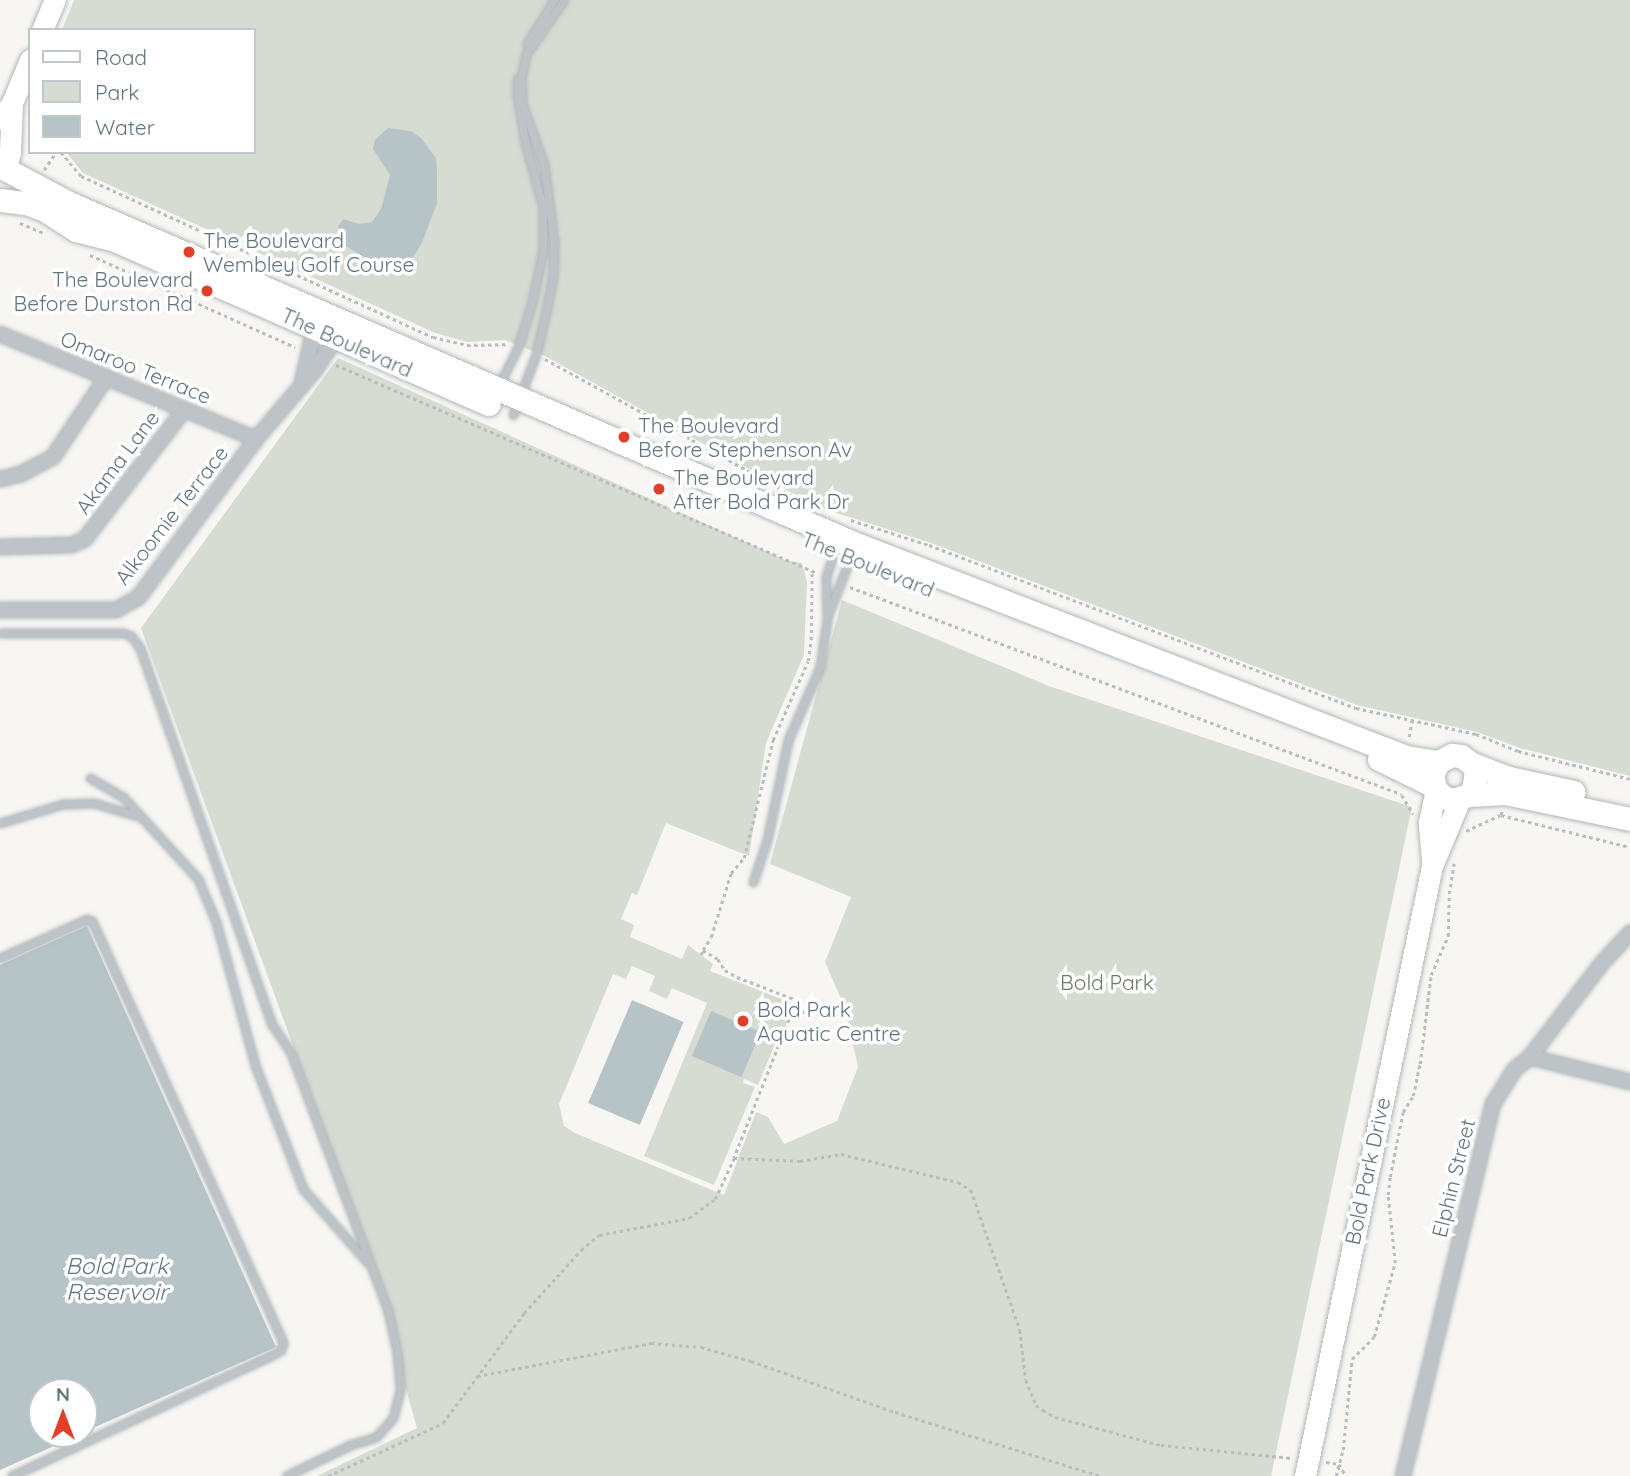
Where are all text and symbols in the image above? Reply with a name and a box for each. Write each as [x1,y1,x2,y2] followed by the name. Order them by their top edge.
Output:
[28,28,256,154] legend
[95,44,147,70] text: Road
[95,79,139,105] text: Park
[95,114,155,140] text: Water
[203,227,414,277] place label: The Boulevard Wembley Golf Course
[181,244,197,260] marker: The Boulevard Wembley Golf Course
[14,266,193,316] place label: The Boulevard Before Durston Rd
[199,283,215,299] marker: The Boulevard Before Durston Rd
[277,302,417,382] street label: The Boulevard
[57,325,215,409] street label: Omaroo Terrace
[70,405,164,519] street label: Akama Lane
[638,412,852,462] place label: The Boulevard Before Stephenson Av
[616,429,632,445] marker: The Boulevard Before Stephenson Av
[109,441,233,589] street label: Alkoomie Terrace
[673,464,850,514] place label: The Boulevard After Bold Park Dr
[651,481,667,497] marker: The Boulevard After Bold Park Dr
[798,526,938,602] street label: The Boulevard
[1060,969,1154,995] park label: Bold Park
[757,996,901,1046] place label: Bold Park Aquatic Centre
[735,1013,751,1029] marker: Bold Park Aquatic Centre
[1339,1095,1395,1247] street label: Bold Park Drive
[1426,1116,1480,1240] street label: Elphin Street
[66,1252,168,1306] water label: Bold Park Reservoir
[28,1378,98,1448] north arrow
[56,1382,70,1406] text: N

